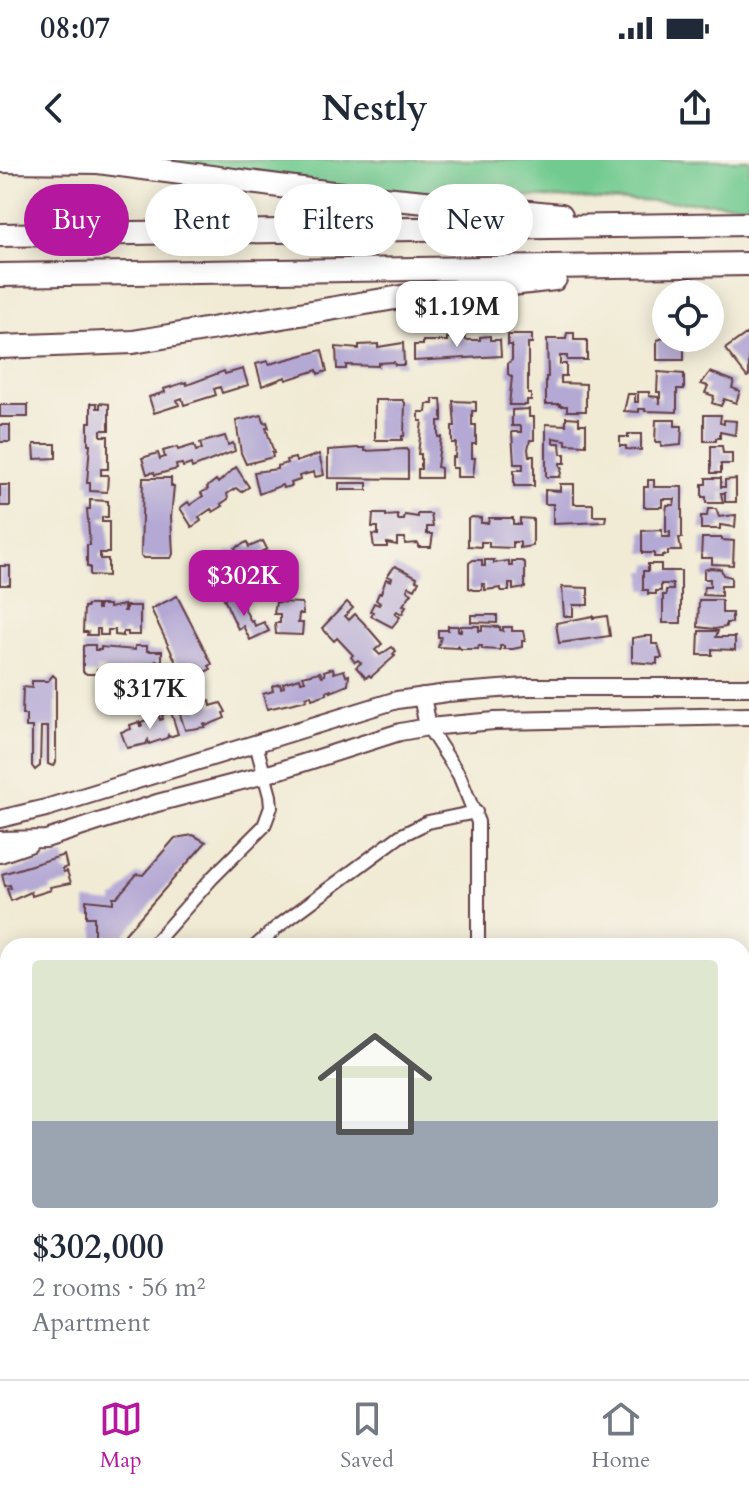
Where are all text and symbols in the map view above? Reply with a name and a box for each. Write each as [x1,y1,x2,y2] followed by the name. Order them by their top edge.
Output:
[40,8,110,49] text: 08:07
[321,84,428,133] text: Nestly
[32,86,76,130] icon: back
[673,86,717,130] icon: share
[24,184,129,256] chip: Buy
[145,184,258,256] chip: Rent
[274,184,402,256] chip: Filters
[418,184,533,256] chip: New
[652,280,724,352] map controls
[652,280,724,352] button: locate
[392,281,522,349] pin: $1.19M
[414,289,500,324] text: $1.19M
[188,550,300,618] pin: $302K
[207,558,281,593] text: $302K
[94,663,206,731] pin: $317K
[113,671,187,706] text: $317K
[303,1012,447,1156] icon: home
[32,1224,164,1270] text: $302,000
[32,1270,205,1305] text: 2 rooms · 56 m²
[32,1305,150,1340] text: Apartment
[99,1397,143,1475] tab: Map
[340,1397,394,1475] tab: Saved
[591,1397,650,1475] tab: Home

